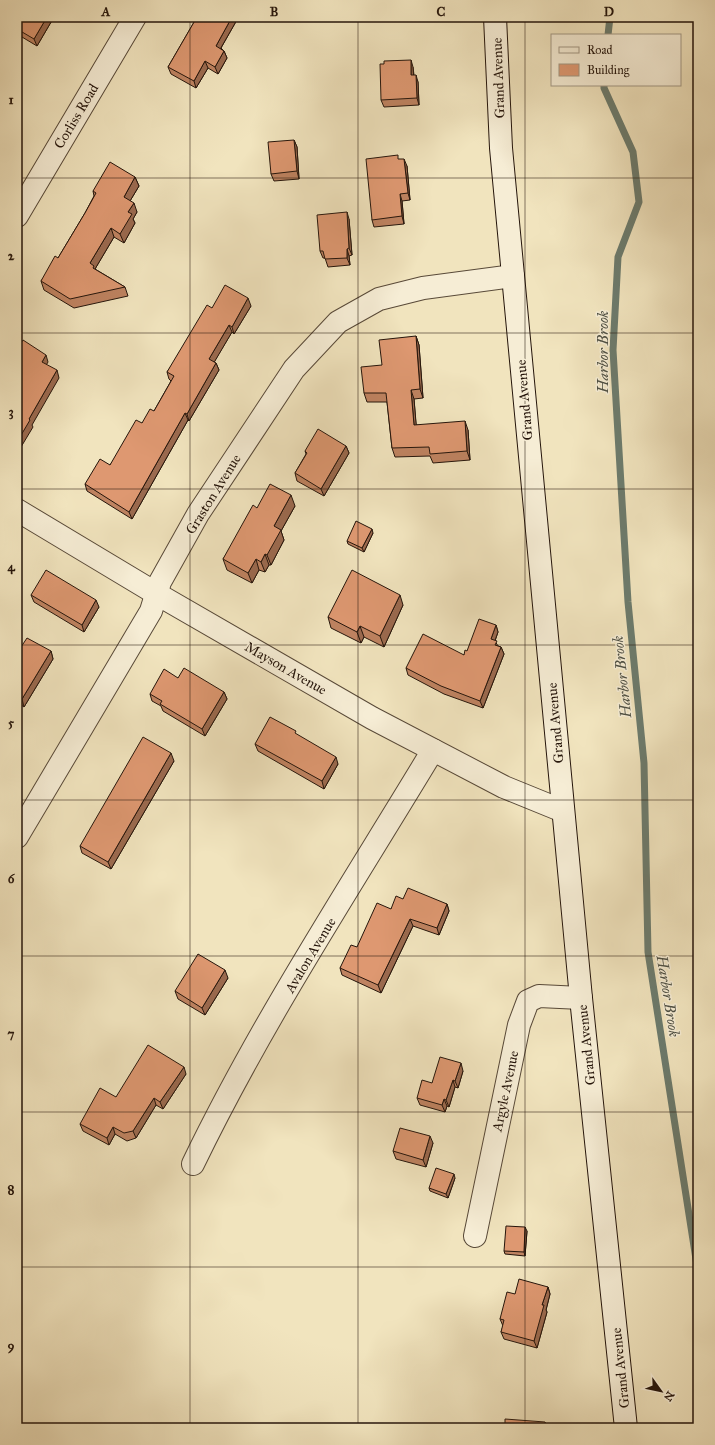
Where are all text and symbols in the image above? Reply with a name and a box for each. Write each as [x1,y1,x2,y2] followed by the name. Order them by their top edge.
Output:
[101,4,111,20] text: A
[270,4,279,20] text: B
[437,4,446,20] text: C
[604,4,614,20] text: D
[551,34,681,86] legend
[489,37,508,119] street label: Grand Avenue
[587,43,613,57] text: Road
[587,63,630,78] text: Building
[50,81,102,152] street label: Corliss Road
[8,92,14,108] text: 1
[8,248,15,264] text: 2
[594,310,612,394] water label: Harbor Brook
[512,359,536,441] street label: Grand Avenue
[8,404,14,420] text: 3
[182,451,245,537] street label: Graston Avenue
[7,559,15,575] text: 4
[609,635,635,720] water label: Harbor Brook
[242,638,330,699] street label: Mayson Avenue
[543,682,567,764] street label: Grand Avenue
[8,715,15,731] text: 5
[8,871,16,887] text: 6
[281,914,340,997] street label: Avalon Avenue
[653,953,683,1038] water label: Harbor Brook
[574,1004,599,1086] street label: Grand Avenue
[8,1026,15,1042] text: 7
[488,1049,522,1134] street label: Argyle Avenue
[8,1182,15,1198] text: 8
[608,1327,633,1409] street label: Grand Avenue
[8,1338,15,1354] text: 9
[641,1371,681,1411] north arrow
[661,1389,677,1404] text: N

